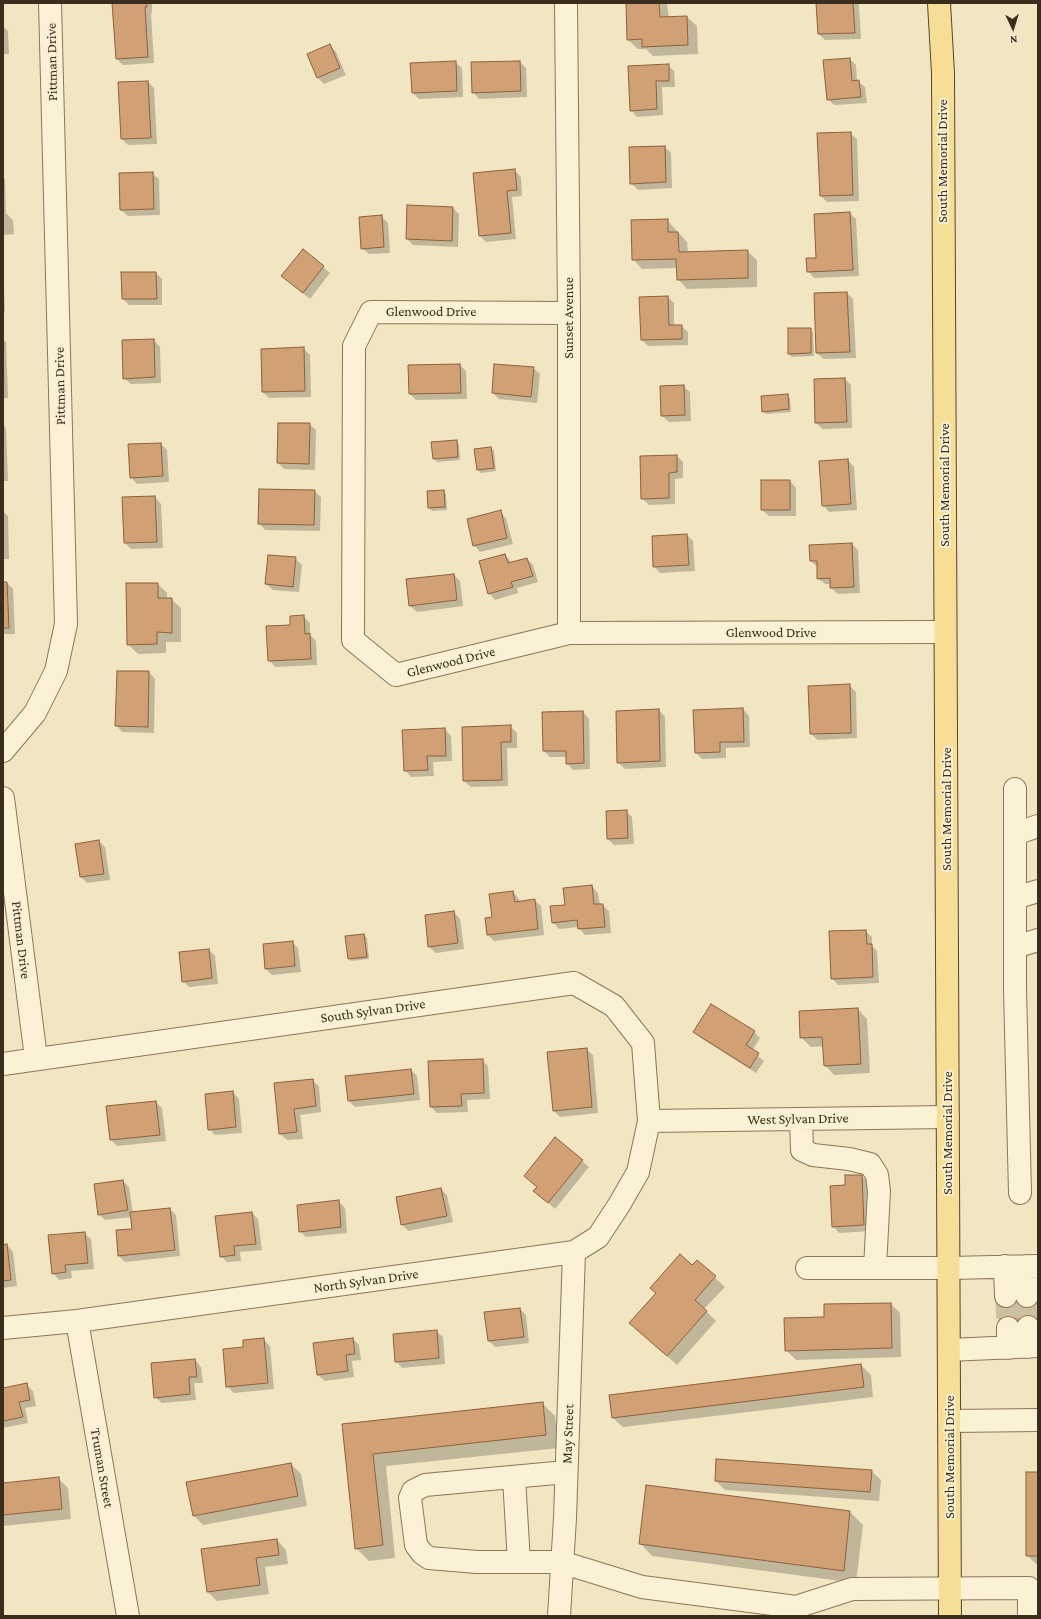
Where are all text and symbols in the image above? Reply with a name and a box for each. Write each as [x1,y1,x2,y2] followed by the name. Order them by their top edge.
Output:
[993,8,1033,48] north arrow
[43,23,61,101] street label: Pittman Drive
[1010,34,1018,46] text: N
[935,99,951,223] street label: South Memorial Drive
[561,277,577,359] street label: Sunset Avenue
[386,304,476,320] street label: Glenwood Drive
[51,347,69,425] street label: Pittman Drive
[937,423,953,547] street label: South Memorial Drive
[726,625,816,641] street label: Glenwood Drive
[405,643,497,681] street label: Glenwood Drive
[939,747,955,871] street label: South Memorial Drive
[8,900,34,980] street label: Pittman Drive
[320,995,426,1027] street label: South Sylvan Drive
[940,1071,956,1195] street label: South Memorial Drive
[747,1110,849,1128] street label: West Sylvan Drive
[312,1265,420,1297] street label: North Sylvan Drive
[942,1395,958,1519] street label: South Memorial Drive
[559,1404,577,1464] street label: May Street
[87,1427,117,1509] street label: Truman Street

